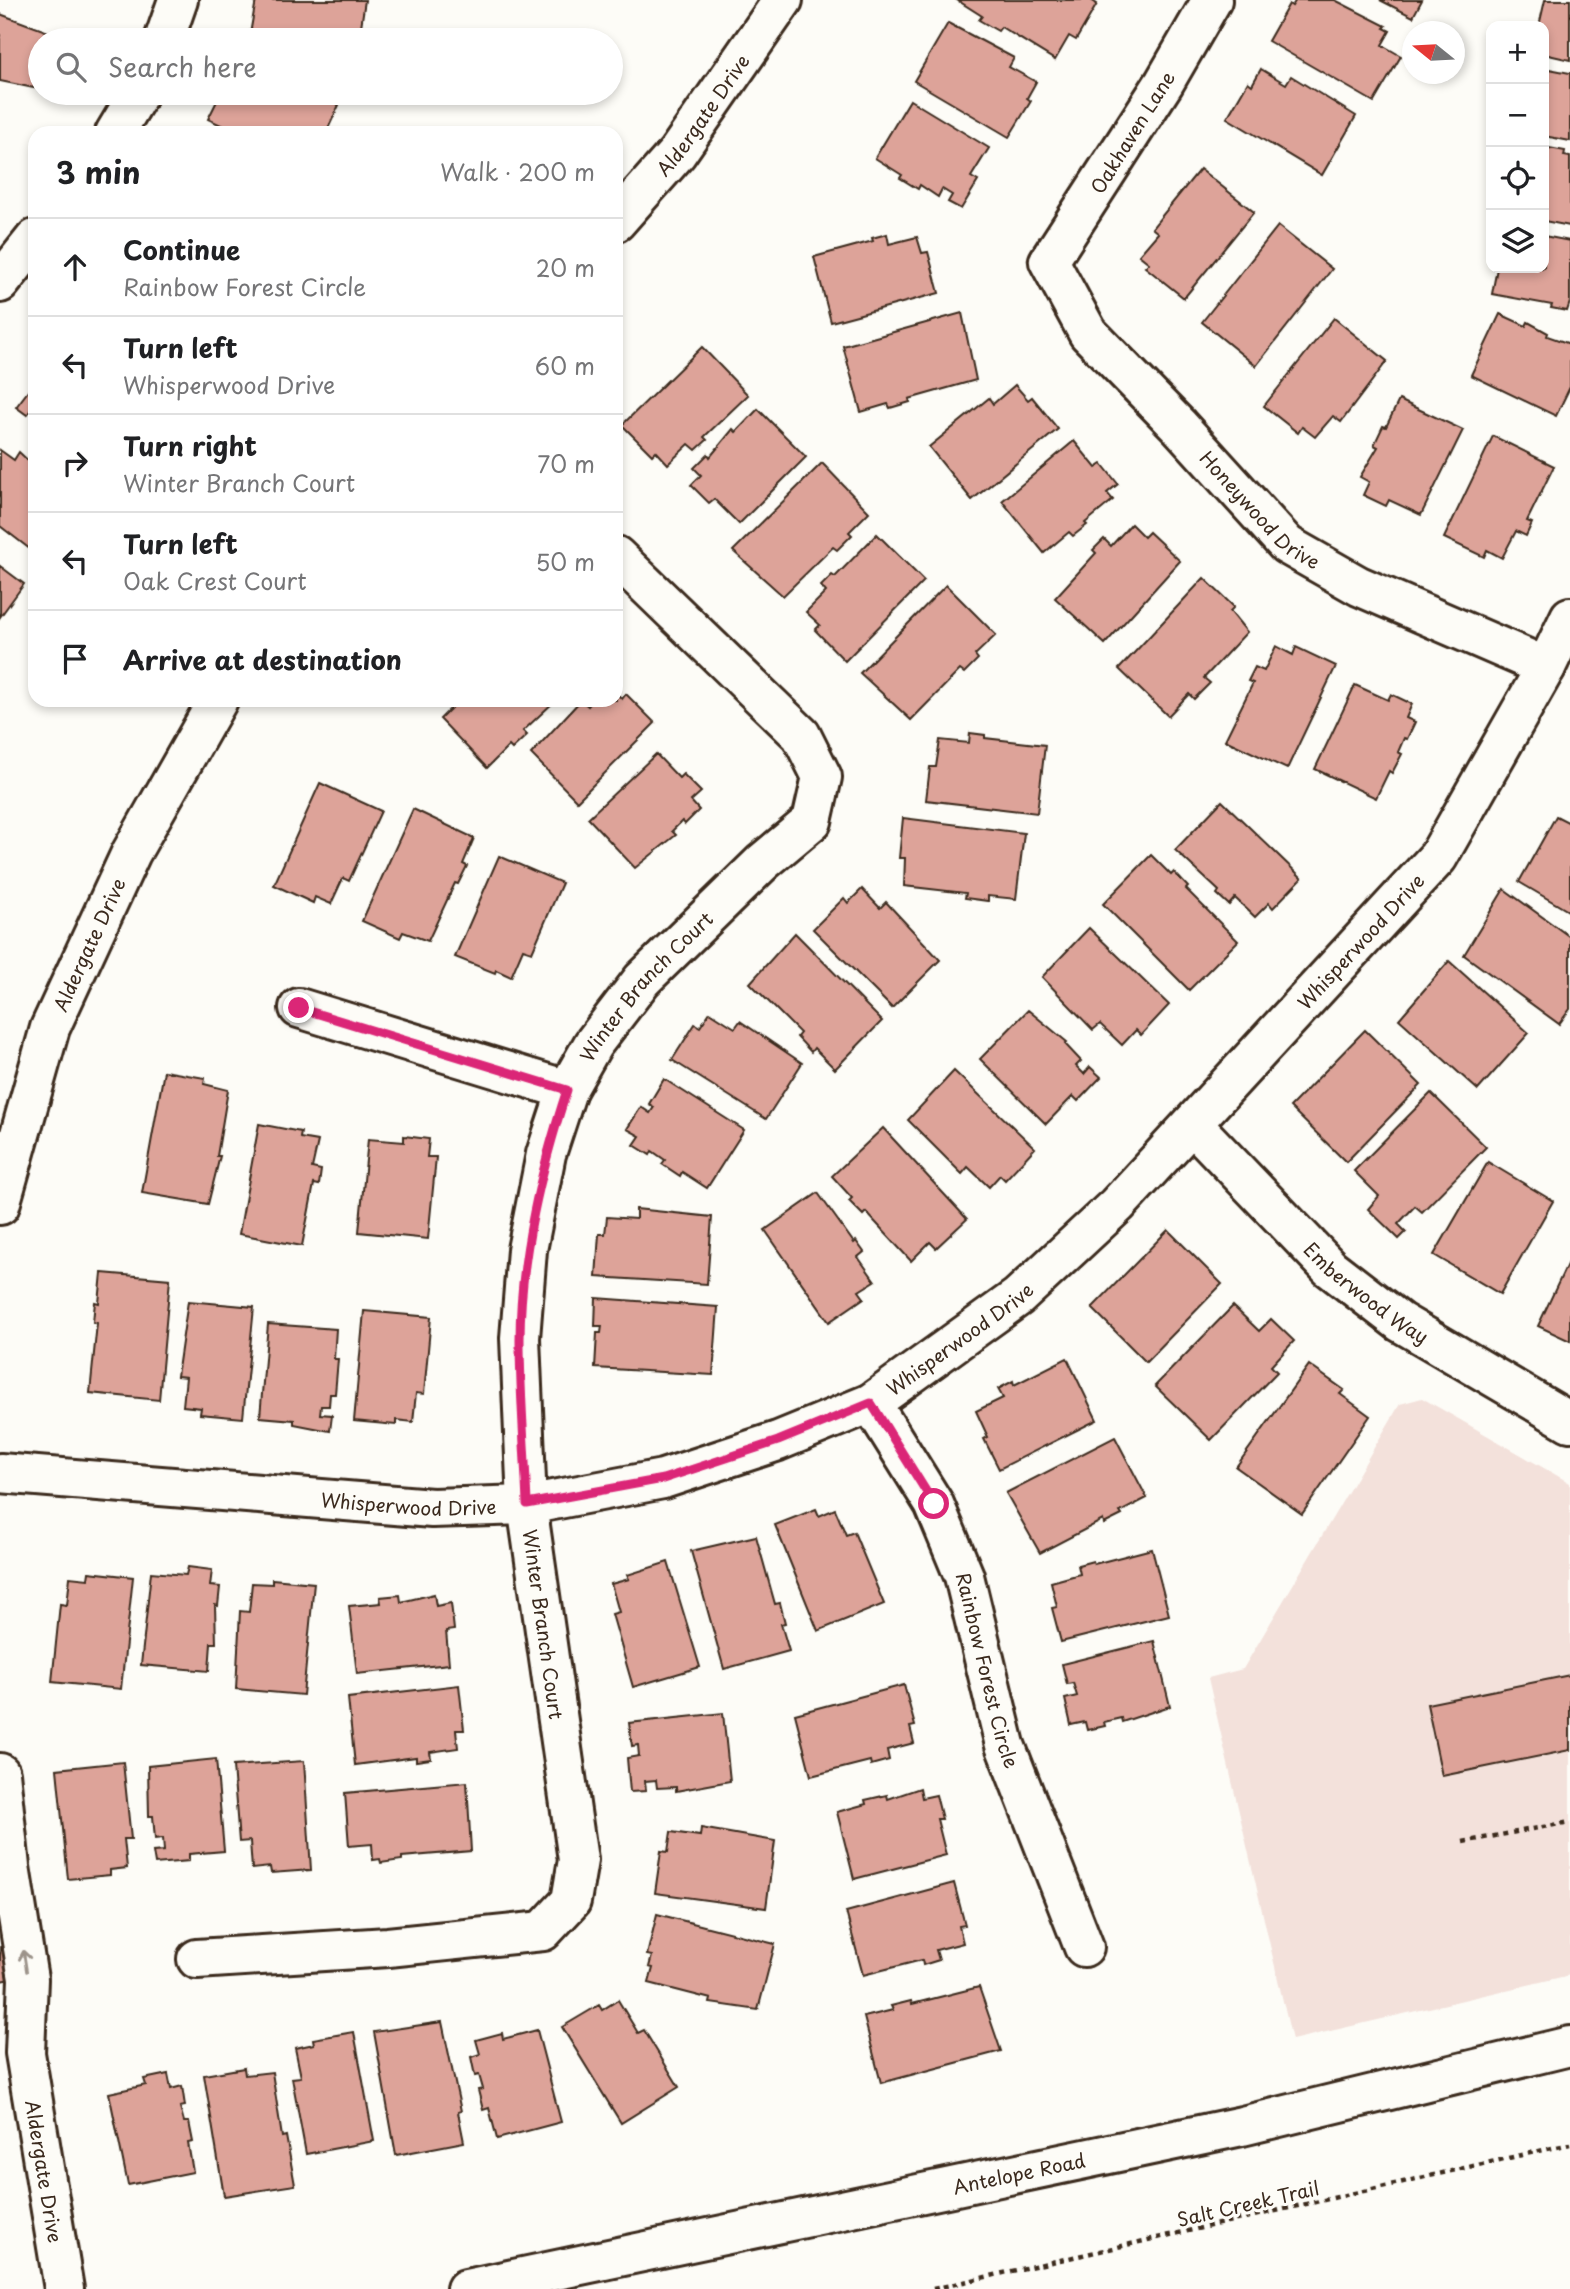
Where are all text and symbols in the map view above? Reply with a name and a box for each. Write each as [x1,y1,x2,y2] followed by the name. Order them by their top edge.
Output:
[1402,21,1465,84] north arrow
[1486,21,1549,273] map controls
[1486,21,1549,84] button: +
[28,28,623,105] search box
[108,47,257,86] text: Search here
[52,48,90,86] icon: search
[649,48,756,182] street label: Aldergate Drive
[1083,65,1181,199] street label: Oakhaven Lane
[1486,84,1549,147] button: −
[1486,147,1549,210] button: locate
[56,149,141,194] text: 3 min
[440,154,595,189] text: Walk · 200 m
[1486,210,1549,273] button: layers
[123,230,240,269] text: Continue
[56,248,94,286] icon: ahead
[536,250,595,285] text: 20 m
[123,269,366,304] text: Rainbow Forest Circle
[123,328,238,367] text: Turn left
[56,346,94,384] icon: left
[535,348,595,383] text: 60 m
[123,367,335,402] text: Whisperwood Drive
[123,426,257,465] text: Turn right
[56,444,94,482] icon: right
[1194,444,1325,575] street label: Honeywood Drive
[537,446,595,481] text: 70 m
[123,465,355,500] text: Winter Branch Court
[123,524,238,563] text: Turn left
[56,542,94,580] icon: left
[535,544,595,579] text: 50 m
[123,563,307,598] text: Oak Crest Court
[56,640,94,678] icon: arrive
[123,640,402,679] text: Arrive at destination
[1291,867,1430,1015] street label: Whisperwood Drive
[46,873,132,1016] street label: Aldergate Drive
[572,905,719,1066] street label: Winter Branch Court
[283,992,314,1023] route end
[1298,1235,1434,1350] street label: Emberwood Way
[880,1276,1039,1402] street label: Whisperwood Drive
[320,1485,497,1522] street label: Whisperwood Drive
[918,1488,949,1519] route start
[517,1527,571,1721] street label: Winter Branch Court
[950,1569,1027,1772] street label: Rainbow Forest Circle
[18,1950,31,1973] one-way arrow
[19,2098,70,2245] street label: Aldergate Drive
[950,2145,1088,2200] street label: Antelope Road
[1174,2173,1322,2233] street label: Salt Creek Trail

